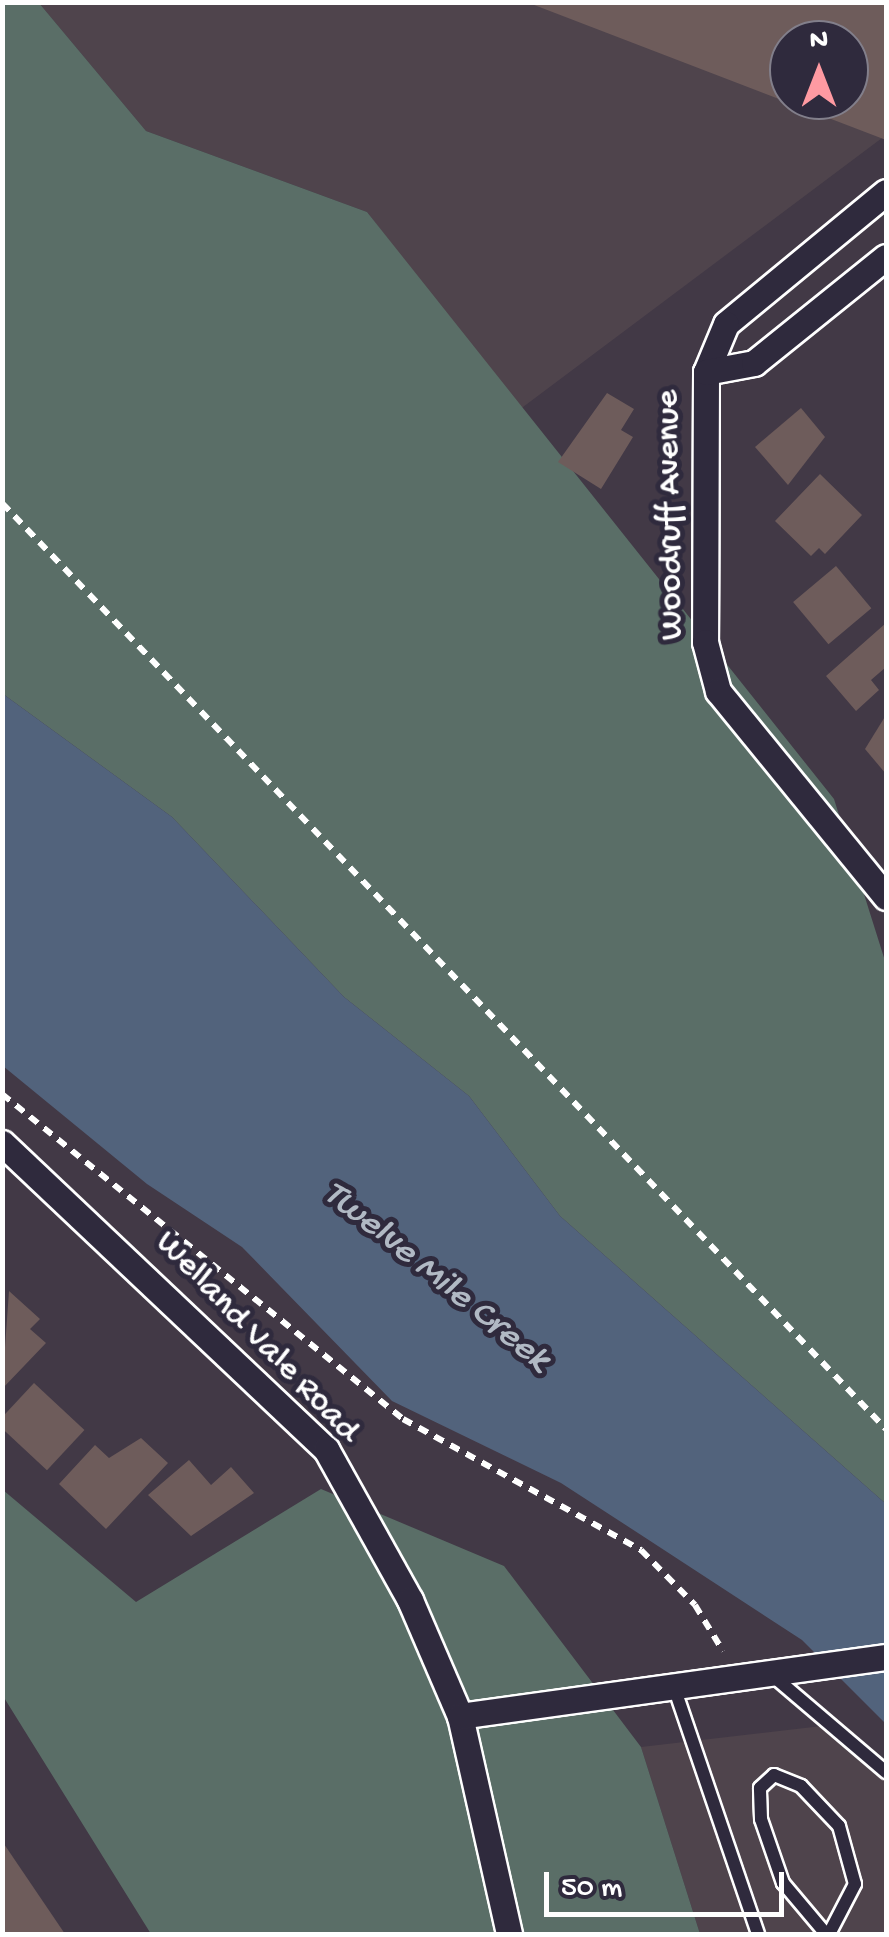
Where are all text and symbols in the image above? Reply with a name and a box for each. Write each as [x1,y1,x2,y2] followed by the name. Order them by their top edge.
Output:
[769,20,869,120] north arrow
[810,25,828,58] text: N
[649,389,695,641] street label: Woodruff Avenue
[312,1172,558,1384] water label: Twelve Mile Creek
[145,1224,367,1452] street label: Welland Vale Road
[549,1852,789,1914] scale bar
[561,1872,622,1907] text: 50 m

